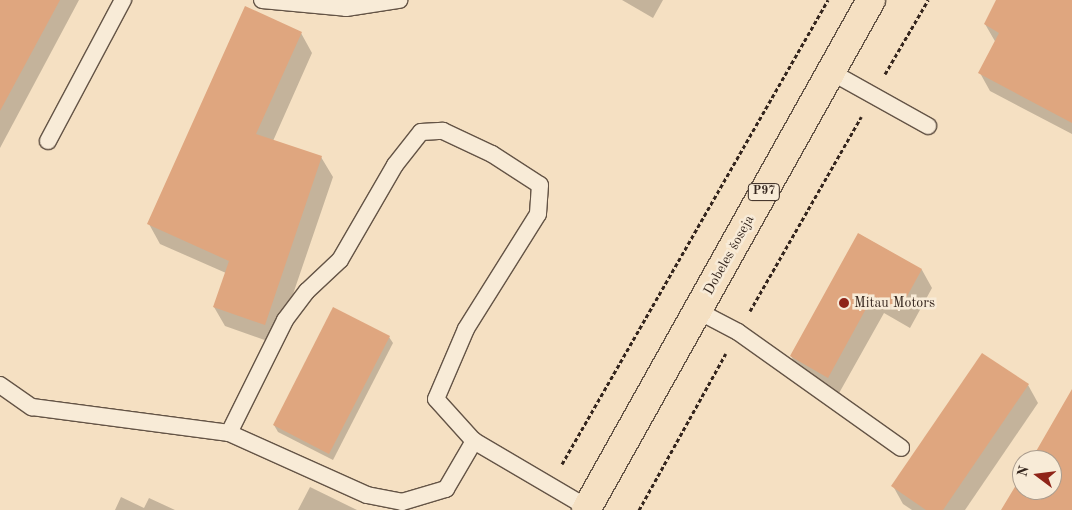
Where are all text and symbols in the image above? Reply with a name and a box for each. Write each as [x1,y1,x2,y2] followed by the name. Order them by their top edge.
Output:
[748,182,780,202] road number: P97
[700,212,758,298] street label: Dobeles šoseja
[854,295,935,311] place label: Mitau Motors
[838,297,850,309] marker: Mitau Motors
[1012,450,1062,500] north arrow
[1015,464,1032,478] text: N

